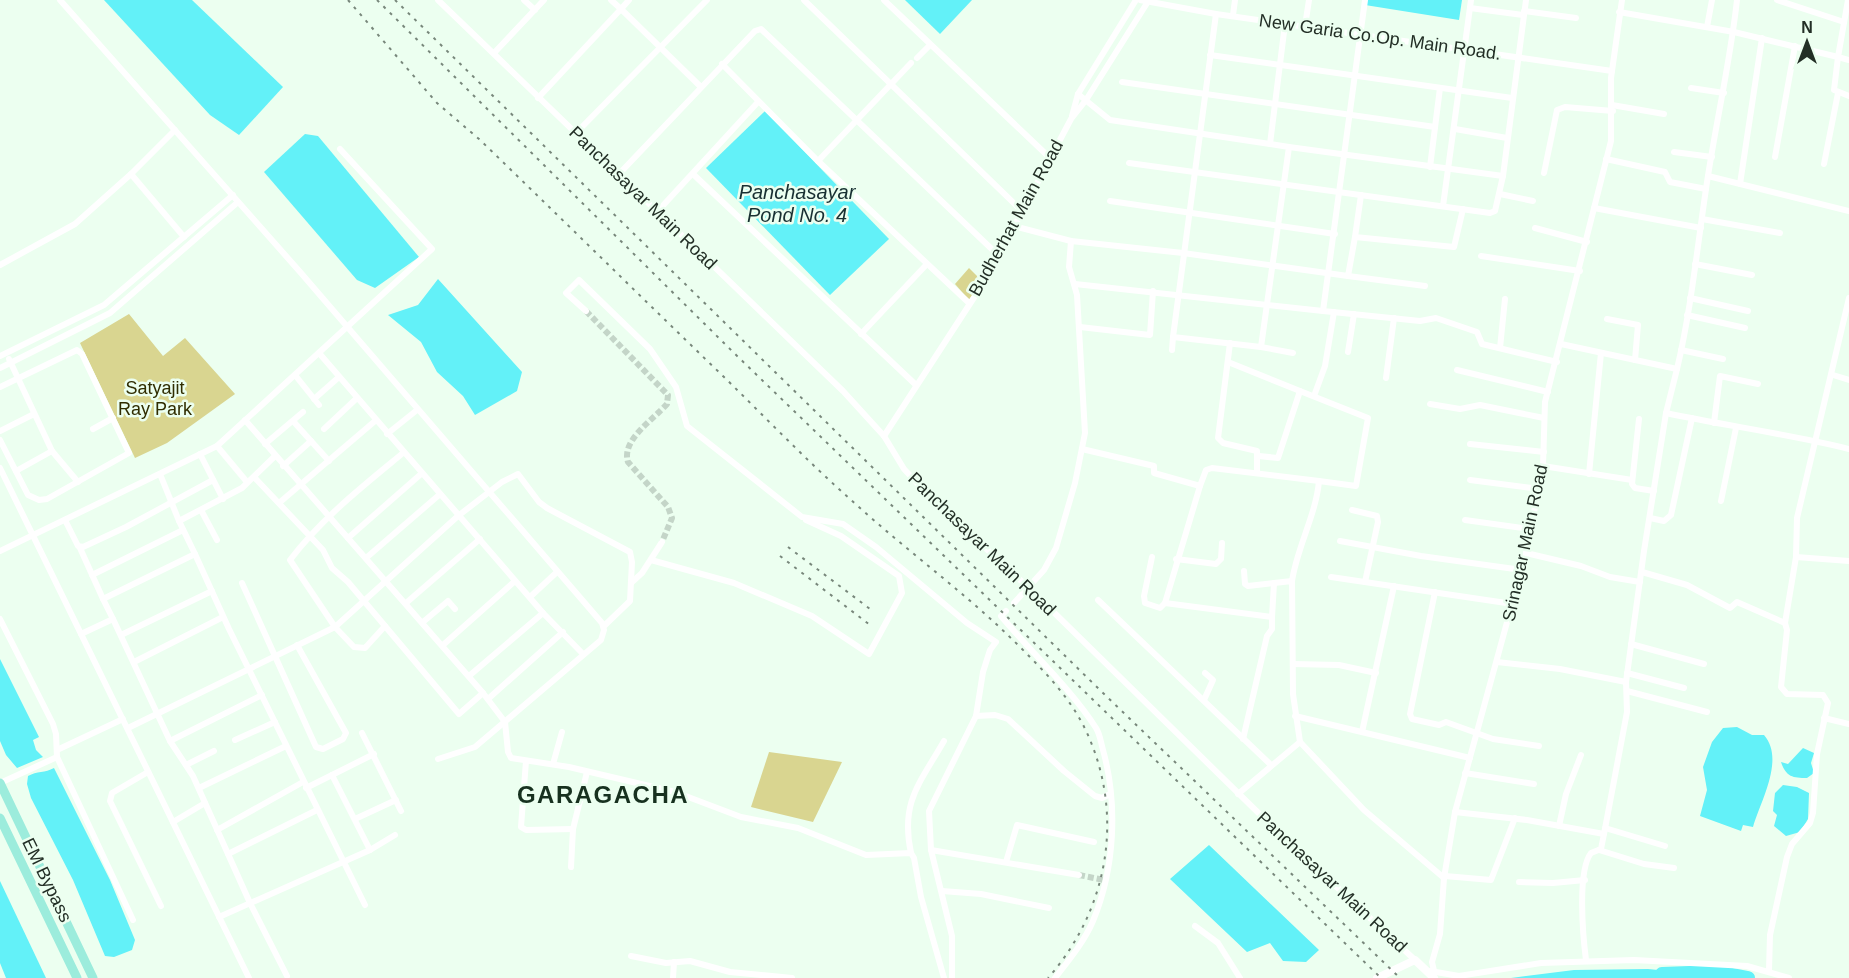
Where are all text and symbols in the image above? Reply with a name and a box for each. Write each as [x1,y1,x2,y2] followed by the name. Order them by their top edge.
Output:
[1258,10,1502,64] street label: New Garia Co.Op. Main Road.
[1777,12,1837,72] north arrow
[1801,19,1813,36] text: N
[565,122,721,274] street label: Panchasayar Main Road
[965,137,1067,299] street label: Budherhat Main Road
[739,181,857,226] water label: Panchasayar Pond No. 4
[118,378,193,419] park label: Satyajit Ray Park
[1499,463,1551,623] street label: Srinagar Main Road
[904,468,1060,620] street label: Panchasayar Main Road
[517,781,689,808] district label: GARAGACHA
[1253,807,1411,957] street label: Panchasayar Main Road
[18,835,76,925] street label: EM Bypass

